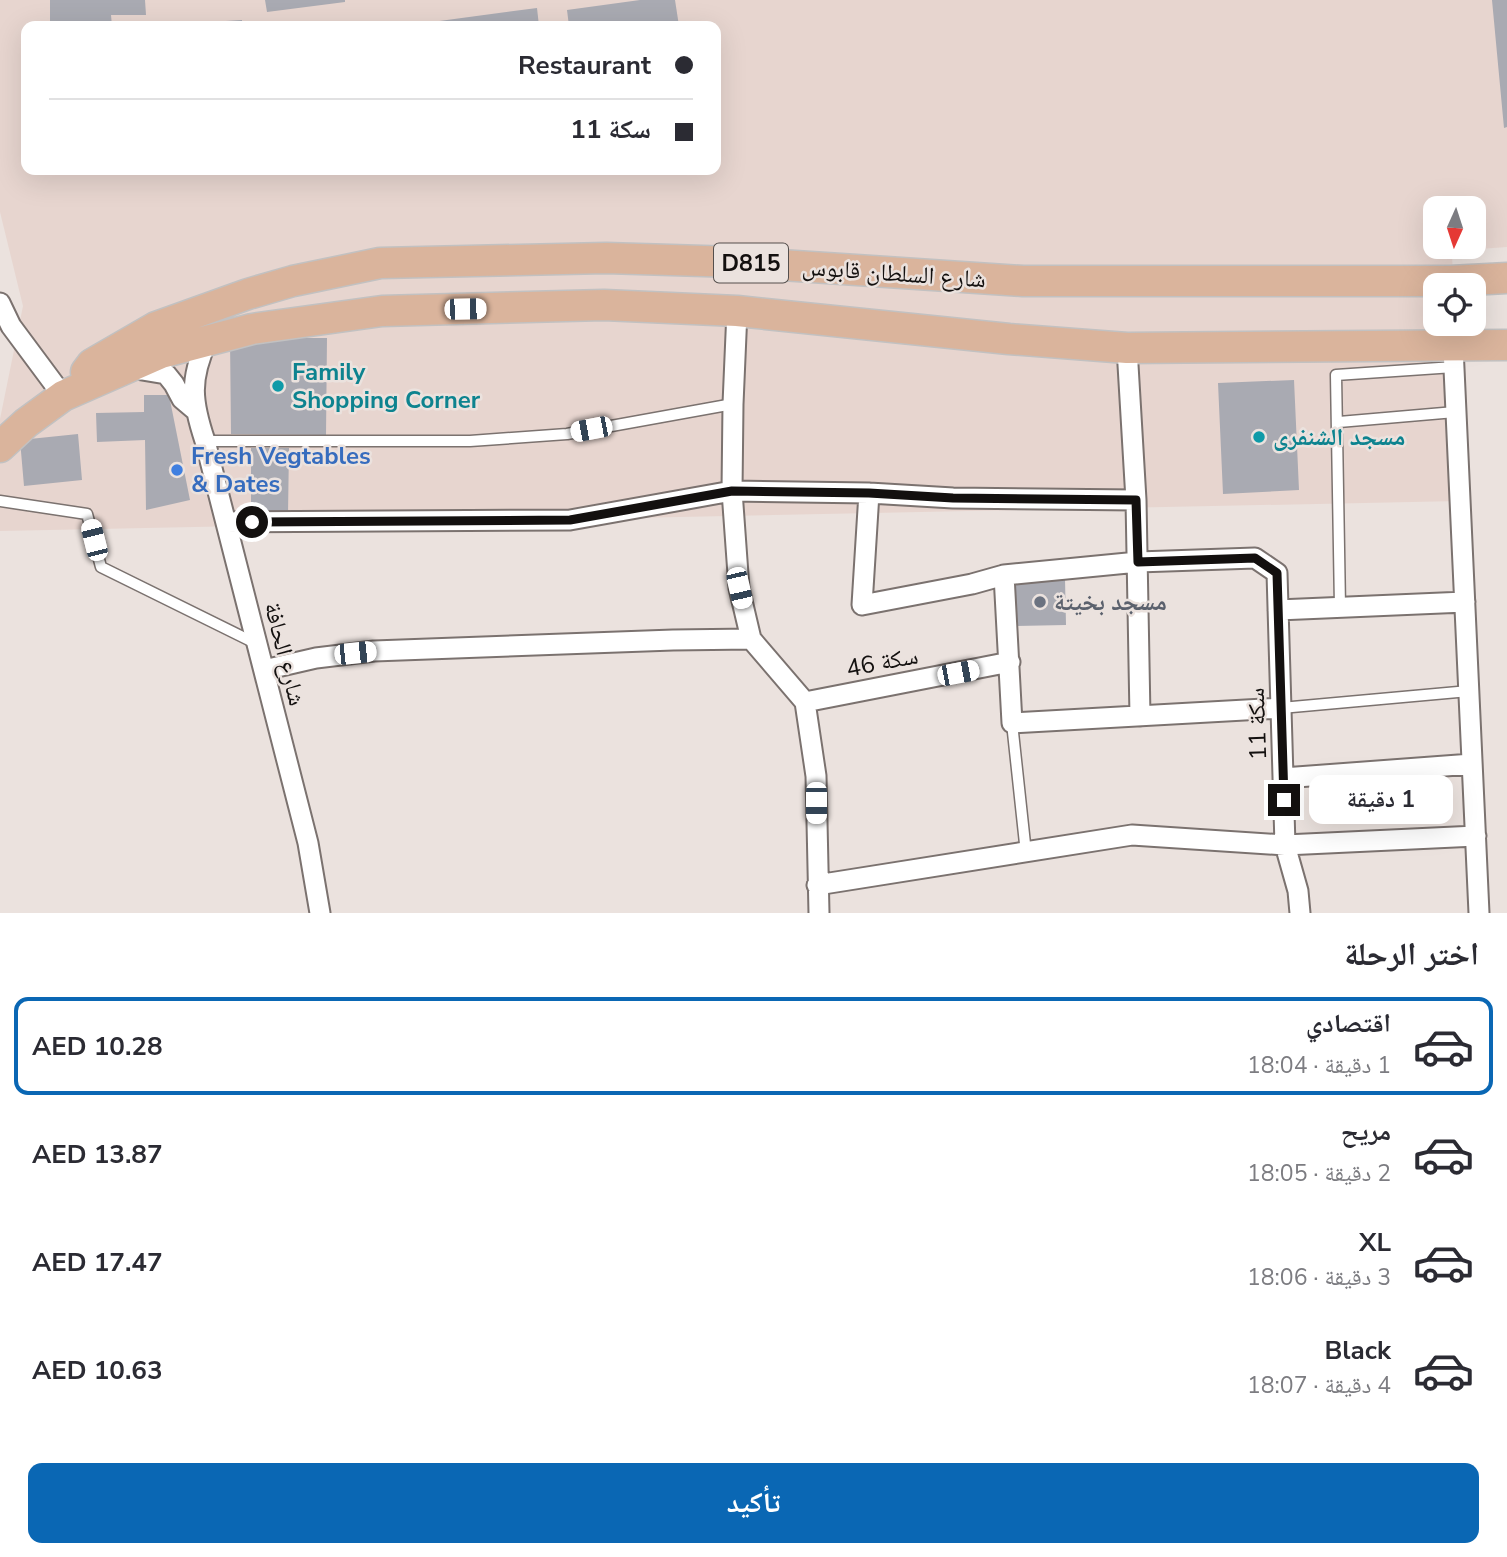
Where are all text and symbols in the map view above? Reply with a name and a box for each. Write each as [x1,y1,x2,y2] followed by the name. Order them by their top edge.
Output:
[518,48,651,83] text: Restaurant
[570,112,651,147] text: سكة 11
[1423,196,1486,259] north arrow
[1423,196,1486,336] map controls
[714,244,788,282] road number: D815
[801,251,987,295] street label: شارع السلطان قابوس
[1423,273,1486,336] button: locate
[444,298,487,320] car
[292,356,481,416] place label: Family Shopping Corner
[270,378,286,394] marker: Family Shopping Corner
[569,415,614,443] car
[1273,421,1405,453] place label: مسجد الشنفرى
[1251,429,1267,445] marker: مسجد الشنفرى
[191,440,371,500] place label: Fresh Vegtables & Dates
[169,462,185,478] marker: Fresh Vegtables & Dates
[236,506,268,538] route start
[79,517,110,563] car
[725,565,754,611] car
[1054,586,1167,618] place label: مسجد بخيتة
[1032,594,1048,610] marker: مسجد بخيتة
[257,599,313,709] street label: شارع الحافة
[843,639,921,685] street label: سكة 46
[334,640,377,666] car
[936,659,981,687] car
[1240,687,1274,761] street label: سكة 11
[1308,776,1452,824] callout: 1 دقيقة
[806,782,827,824] car
[1268,784,1300,816] route end
[1347,784,1415,815] text: 1 دقيقة
[1344,933,1479,976] text: اختر الرحلة
[1306,1006,1391,1041] text: اقتصادي
[1412,1015,1475,1078] icon: car
[32,1029,163,1064] text: AED 10.28
[1247,1050,1391,1081] text: 1 دقيقة · 18:04
[1341,1114,1391,1149] text: مريح
[1412,1123,1475,1186] icon: car
[32,1137,163,1172] text: AED 13.87
[1247,1158,1391,1189] text: 2 دقيقة · 18:05
[1359,1225,1391,1260] text: XL
[1412,1231,1475,1294] icon: car
[32,1245,163,1280] text: AED 17.47
[1247,1262,1391,1293] text: 3 دقيقة · 18:06
[1324,1333,1391,1368] text: Black
[1412,1339,1475,1402] icon: car
[32,1353,163,1388] text: AED 10.63
[1247,1370,1391,1401] text: 4 دقيقة · 18:07
[28,1463,1479,1543] button: تأكيد

